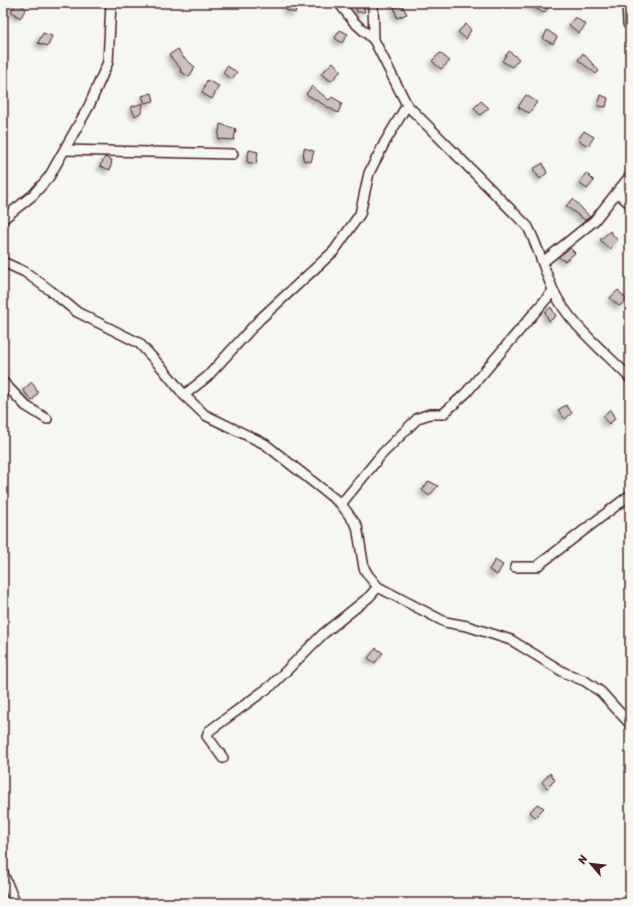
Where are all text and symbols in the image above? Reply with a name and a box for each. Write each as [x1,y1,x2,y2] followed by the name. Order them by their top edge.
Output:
[571,844,611,884] north arrow
[572,851,593,868] text: N

